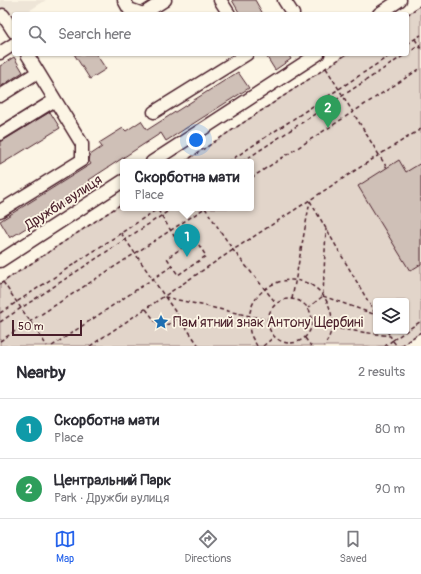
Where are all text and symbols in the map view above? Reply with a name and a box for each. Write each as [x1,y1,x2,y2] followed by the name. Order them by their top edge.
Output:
[12,12,409,56] search box
[26,23,48,45] icon: search
[58,25,131,44] text: Search here
[315,95,341,128] pin: 2
[186,130,206,150] your location
[120,159,254,211] popup
[134,168,240,187] text: Скорботна мати
[20,171,105,234] street label: Дружби вулиця
[134,187,164,203] text: Place
[174,224,200,257] pin: 1
[373,298,409,334] map controls
[373,298,409,334] button: layers
[152,313,170,331] place icon: Пам'ятний знак Антону Щербині
[173,314,364,331] place label: Пам'ятний знак Антону Щербині
[12,318,82,337] scale bar
[18,320,44,333] text: 50 m
[16,362,65,383] text: Nearby
[358,364,405,380] text: 2 results
[54,411,159,430] text: Скорботна мати
[26,421,32,437] text: 1
[375,421,405,437] text: 80 m
[54,430,83,446] text: Place
[54,471,171,490] text: Центральний Парк
[25,481,33,497] text: 2
[375,481,405,497] text: 90 m
[54,490,169,506] text: Park · Дружби вулиця
[54,528,76,565] tab: Map
[184,528,231,565] tab: Directions
[340,528,367,565] tab: Saved

